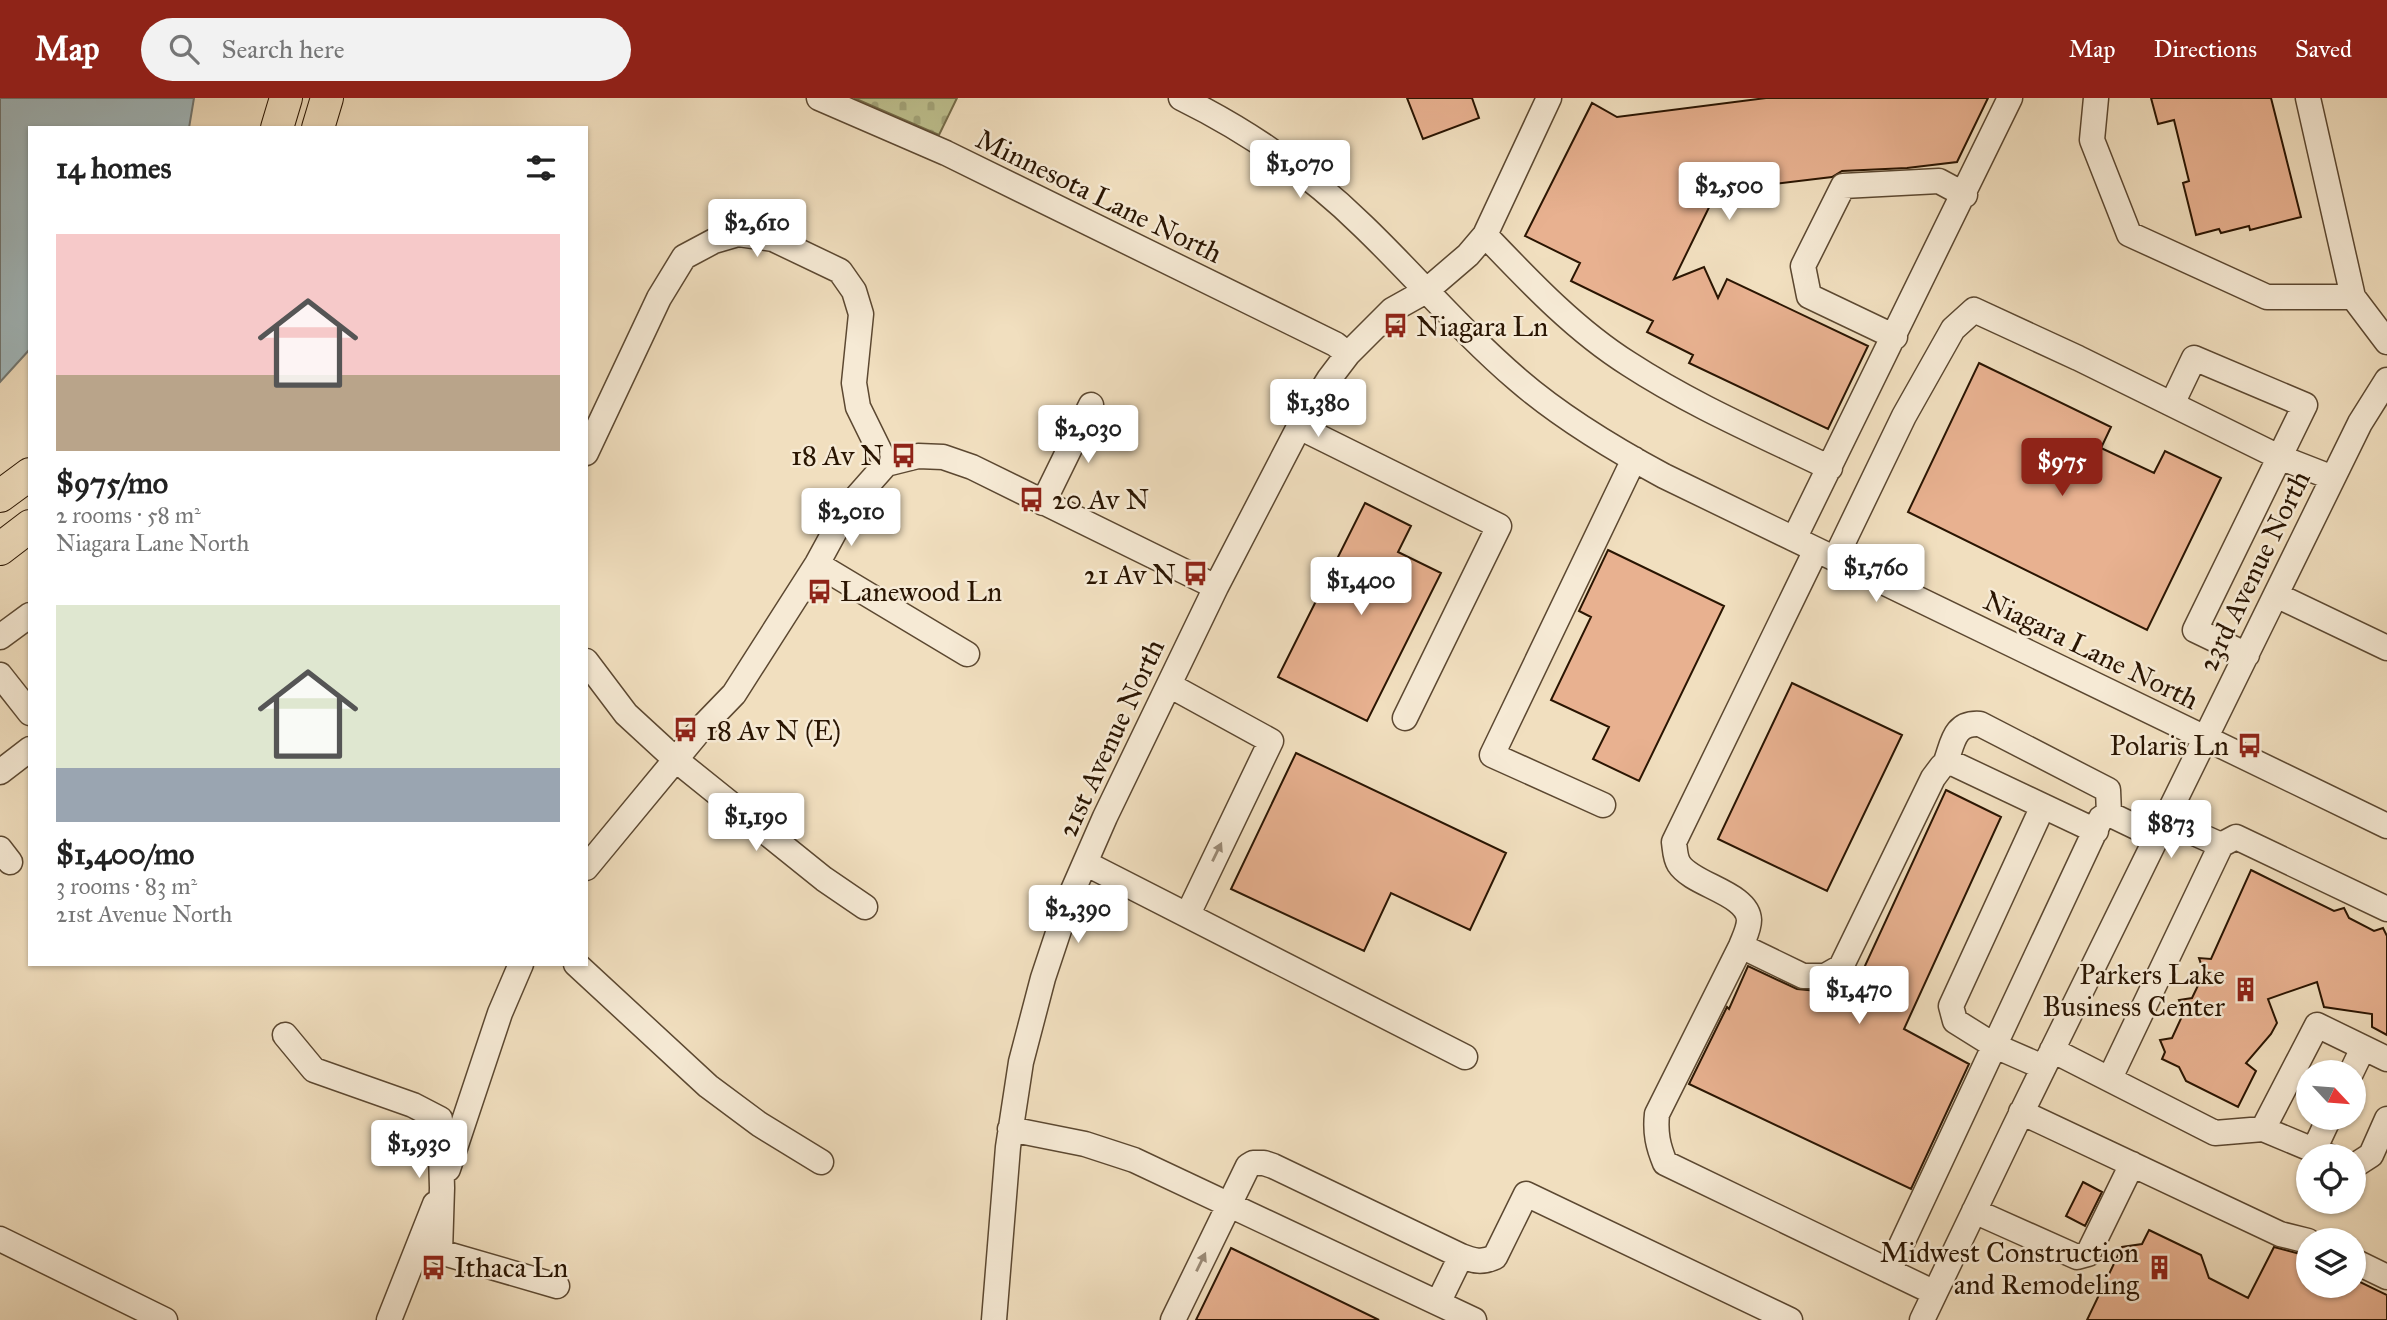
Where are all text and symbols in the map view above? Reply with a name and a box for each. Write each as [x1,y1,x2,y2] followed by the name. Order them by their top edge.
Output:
[141,18,631,81] search box
[35,29,99,69] text: Map
[165,30,203,68] icon: search
[221,33,345,65] text: Search here
[2069,34,2116,64] text: Map
[2154,34,2257,64] text: Directions
[2295,34,2352,64] text: Saved
[970,121,1228,271] street label: Minnesota Lane North
[1243,140,1357,200] pin: $1,070
[522,149,560,187] icon: filters
[1266,149,1334,177] text: $1,070
[56,150,171,186] text: 14 homes
[1672,162,1786,222] pin: $2,500
[1695,171,1763,199] text: $2,500
[700,200,814,259] pin: $2,610
[724,208,790,236] text: $2,610
[245,280,371,406] icon: home
[1416,309,1548,344] place label: Niagara Ln
[1382,312,1410,340] bus stop icon: Niagara Ln
[1261,380,1375,439] pin: $1,380
[1286,388,1350,416] text: $1,380
[1031,406,1145,465] pin: $2,030
[1054,414,1122,442] text: $2,030
[791,438,884,473] place label: 18 Av N
[2021,438,2103,498] pin: $975
[890,441,918,469] bus stop icon: 18 Av N
[2037,447,2087,475] text: $975
[56,465,168,501] text: $975/mo
[2190,465,2318,677] street label: 23rd Avenue North
[1052,482,1149,517] place label: 20 Av N
[1018,485,1046,513] bus stop icon: 20 Av N
[794,489,908,548] pin: $2,010
[817,497,885,525] text: $2,010
[56,501,201,529] text: 2 rooms · 58 m²
[56,529,249,557] text: Niagara Lane North
[1819,545,1933,604] pin: $1,760
[1844,553,1908,581] text: $1,760
[1084,557,1176,592] place label: 21 Av N
[1304,558,1418,617] pin: $1,400
[1182,560,1210,588] bus stop icon: 21 Av N
[1327,566,1395,594] text: $1,400
[840,574,1002,609] place label: Lanewood Ln
[806,577,834,605] bus stop icon: Lanewood Ln
[1978,583,2205,717] street label: Niagara Lane North
[1050,633,1172,843] street label: 21st Avenue North
[245,651,371,777] icon: home
[706,713,841,748] place label: 18 Av N (E)
[672,716,700,744] bus stop icon: 18 Av N (E)
[2110,728,2229,763] place label: Polaris Ln
[2235,731,2263,759] bus stop icon: Polaris Ln
[699,794,813,853] pin: $1,190
[2130,800,2212,860] pin: $873
[724,802,788,830] text: $1,190
[2147,809,2195,837] text: $873
[56,836,194,872] text: $1,400/mo
[1212,842,1223,862] one-way arrow
[56,872,197,900] text: 3 rooms · 83 m²
[1021,886,1135,945] pin: $2,390
[1045,894,1111,922] text: $2,390
[56,900,232,928] text: 21st Avenue North
[2043,957,2225,1024] place label: Parkers Lake Business Center
[1802,967,1916,1026] pin: $1,470
[1826,975,1892,1003] text: $1,470
[2231,976,2259,1004] building icon: Parkers Lake Business Center
[2296,1060,2366,1130] north arrow
[2296,1060,2366,1298] map controls
[362,1121,476,1180] pin: $1,930
[387,1129,451,1157] text: $1,930
[2296,1144,2366,1214] button: locate
[2296,1228,2366,1298] button: layers
[1880,1235,2140,1302] place label: Midwest Construction and Remodeling
[454,1250,568,1285] place label: Ithaca Ln
[1195,1252,1206,1272] one-way arrow
[420,1253,448,1281] bus stop icon: Ithaca Ln
[2145,1254,2173,1282] building icon: Midwest Construction and Remodeling

